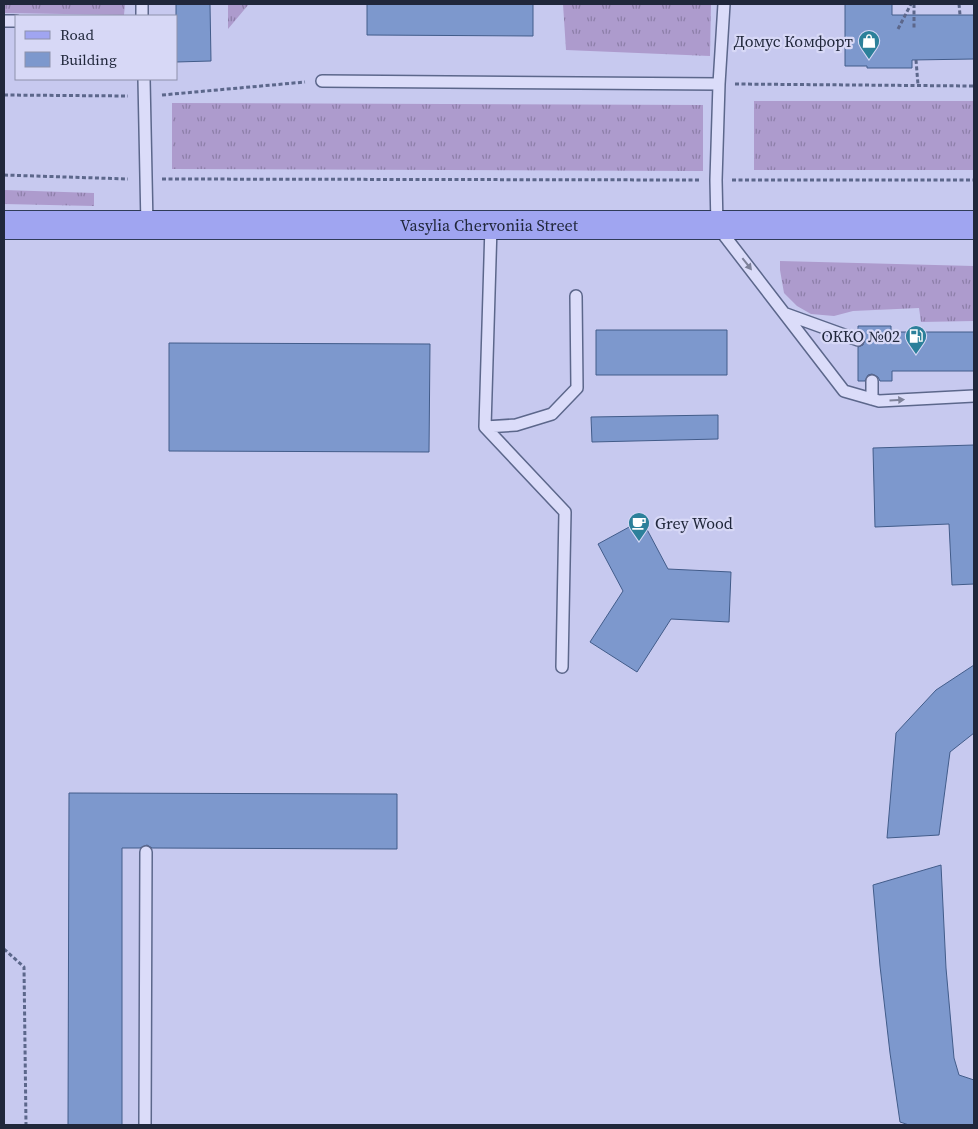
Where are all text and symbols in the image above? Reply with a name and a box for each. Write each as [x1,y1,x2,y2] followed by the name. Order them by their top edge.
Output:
[15,15,178,80] legend
[60,24,94,45] text: Road
[857,29,881,60] shop icon: Домус Комфорт
[734,30,854,52] place label: Домус Комфорт
[60,49,117,70] text: Building
[400,214,579,236] street label: Vasylia Chervoniia Street
[741,257,752,270] one-way arrow
[904,324,928,355] fuel station icon: ОККО №02
[821,325,900,347] place label: ОККО №02
[890,395,906,403] one-way arrow
[627,511,651,542] cafe icon: Grey Wood
[655,512,733,534] place label: Grey Wood

